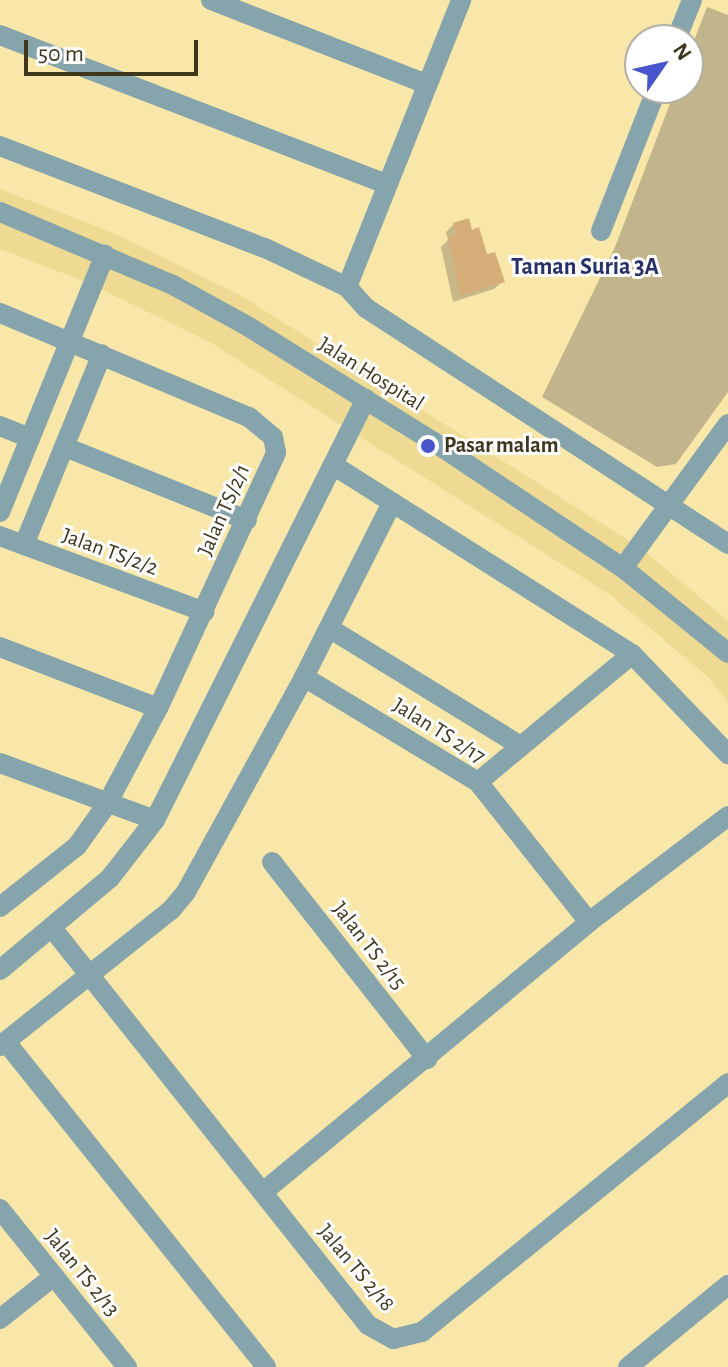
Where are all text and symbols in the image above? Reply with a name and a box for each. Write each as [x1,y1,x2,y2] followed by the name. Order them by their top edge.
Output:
[28,24,202,74] scale bar
[624,24,704,104] north arrow
[669,39,696,64] text: N
[38,42,84,66] text: 50 m
[511,254,659,282] district label: Taman Suria 3A
[313,331,429,417] street label: Jalan Hospital
[444,433,558,459] place label: Pasar malam
[419,437,437,455] marker: Pasar malam
[192,460,256,560] street label: Jalan TS/2/1
[58,522,162,582] street label: Jalan TS/2/2
[388,692,490,770] street label: Jalan TS 2/17
[326,897,412,995] street label: Jalan TS 2/15
[312,1219,400,1317] street label: Jalan TS 2/18
[39,1224,125,1322] street label: Jalan TS 2/13

